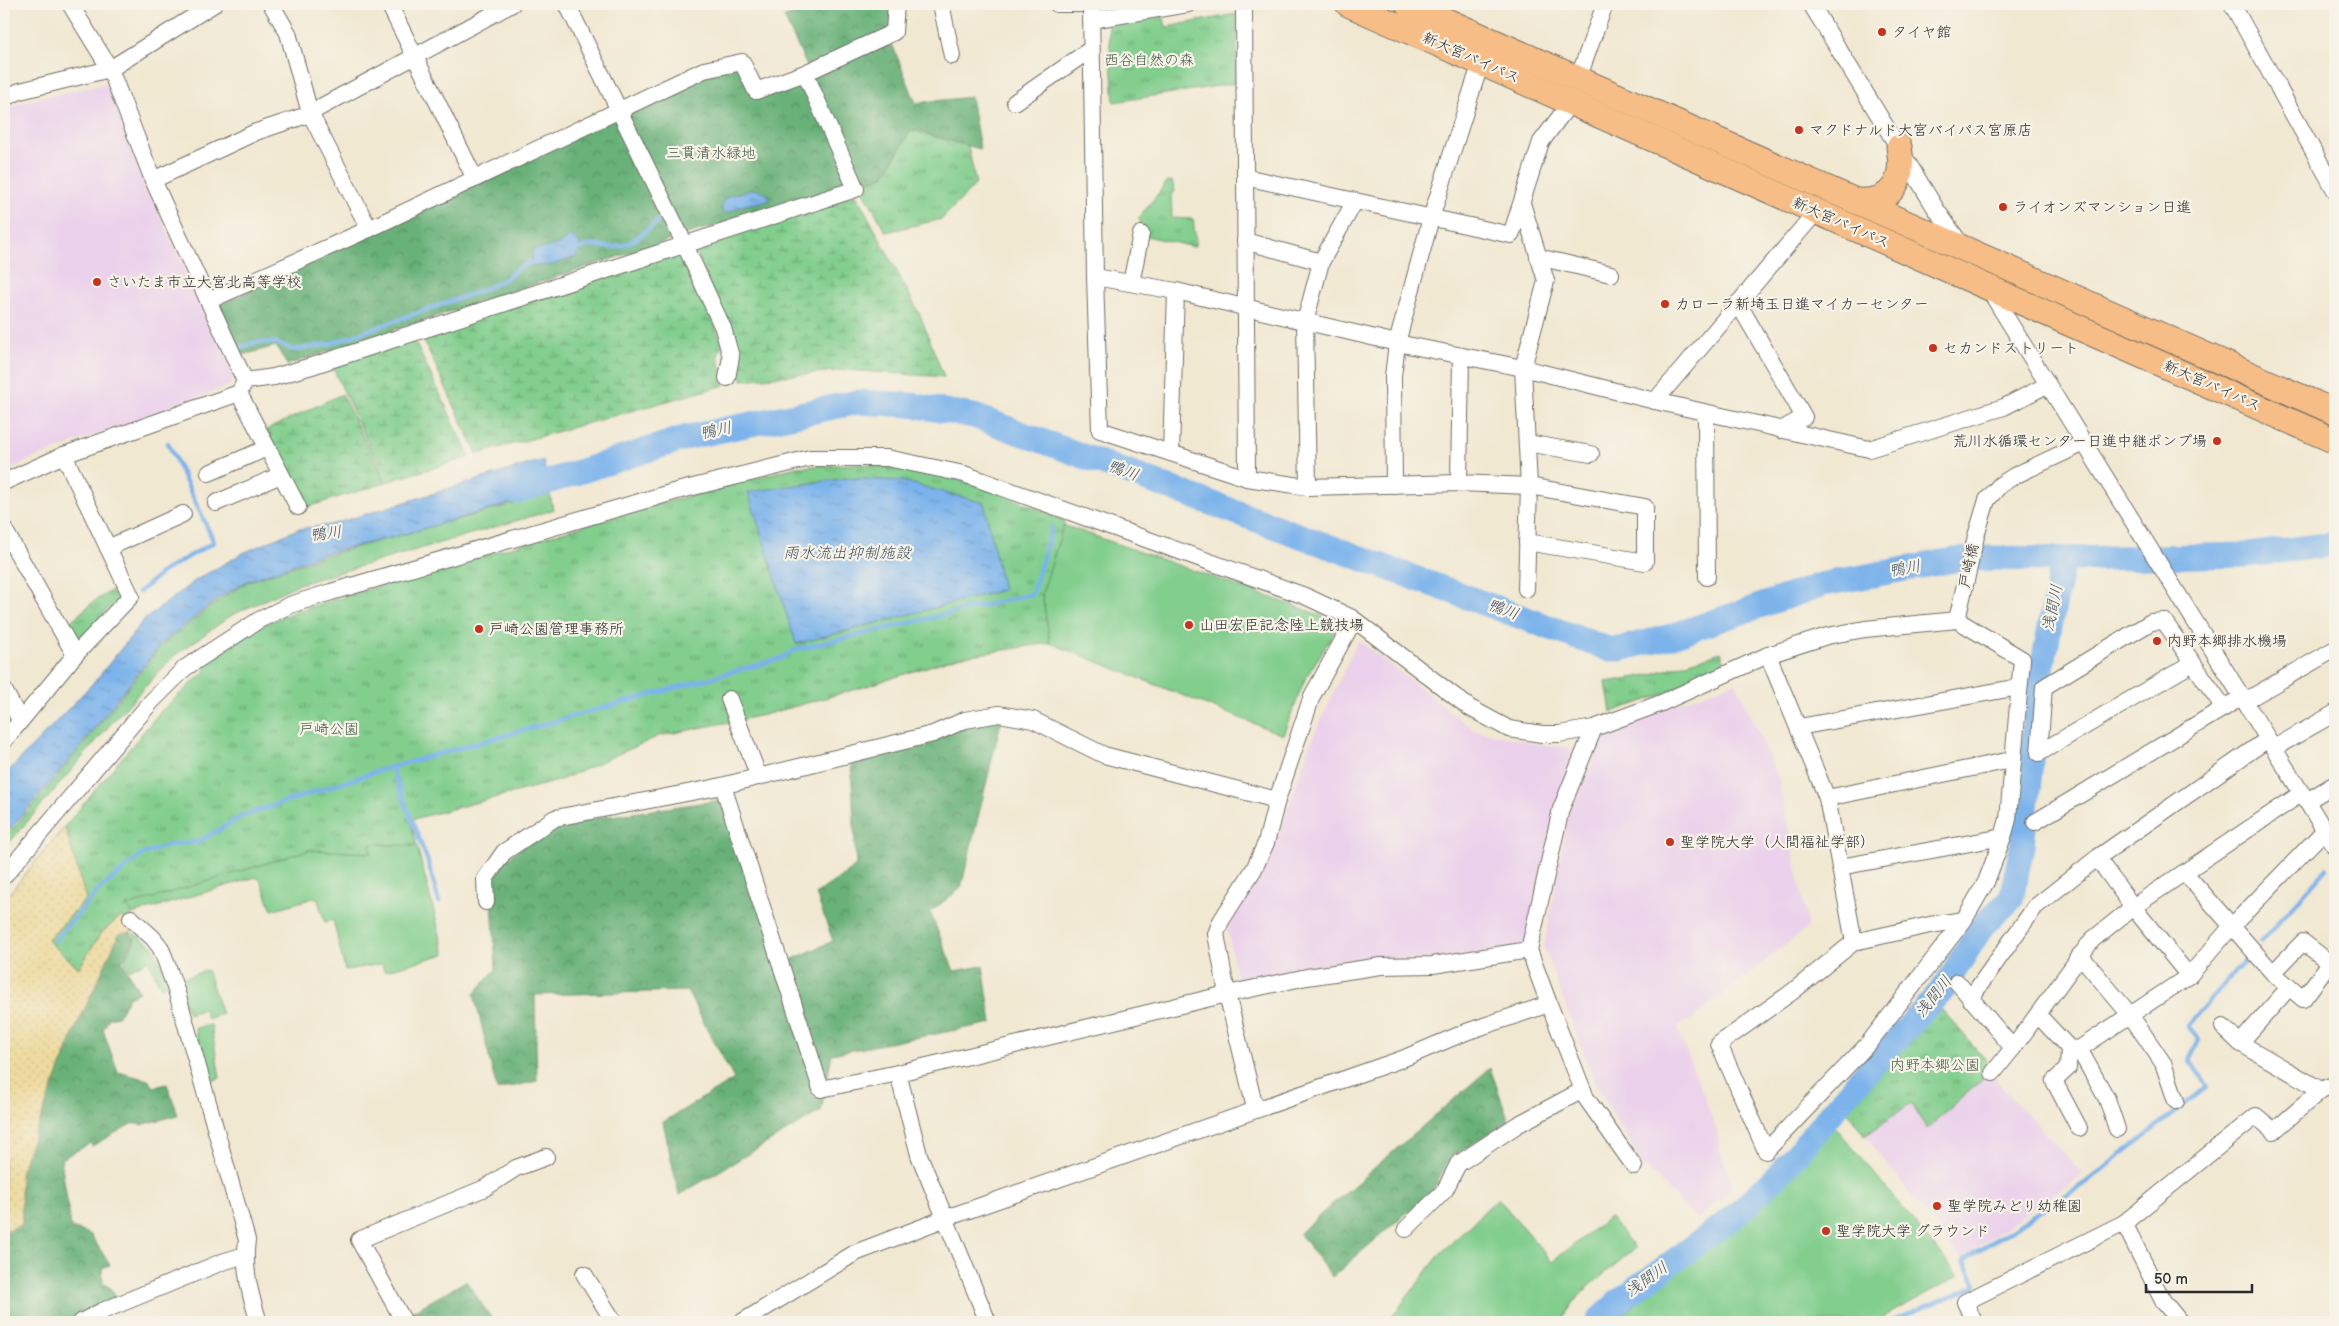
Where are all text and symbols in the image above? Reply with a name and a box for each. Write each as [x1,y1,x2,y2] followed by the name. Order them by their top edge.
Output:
[1892,23,1951,42] place label: タイヤ館
[1876,26,1888,38] marker: タイヤ館
[1419,28,1523,88] street label: 新大宮バイパス
[1104,51,1194,70] park label: 西谷自然の森
[1809,121,2033,140] place label: マクドナルド大宮バイパス宮原店
[1793,124,1805,136] marker: マクドナルド大宮バイパス宮原店
[666,144,756,163] park label: 三貫清水緑地
[1789,193,1893,253] street label: 新大宮バイパス
[2013,198,2191,217] place label: ライオンズマンション日進
[1997,201,2009,213] marker: ライオンズマンション日進
[107,273,301,292] place label: さいたま市立大宮北高等学校
[91,276,103,288] marker: さいたま市立大宮北高等学校
[1675,295,1929,314] place label: カローラ新埼玉日進マイカーセンター
[1659,298,1671,310] marker: カローラ新埼玉日進マイカーセンター
[1943,339,2079,358] place label: セカンドストリート
[1927,342,1939,354] marker: セカンドストリート
[2160,356,2264,416] street label: 新大宮バイパス
[698,418,734,444] water label: 鴨川
[1953,432,2207,451] place label: 荒川水循環センター日進中継ポンプ場
[2211,435,2223,447] marker: 荒川水循環センター日進中継ポンプ場
[1105,457,1141,485] water label: 鴨川
[309,523,343,545] water label: 鴨川
[1955,542,1983,590] street label: 戸崎橋
[783,544,913,563] water label: 雨水流出抑制施設
[1888,557,1922,581] water label: 鴨川
[2039,583,2067,633] water label: 浅間川
[1485,596,1521,624] water label: 鴨川
[1199,616,1364,635] place label: 山田宏臣記念陸上競技場
[1183,619,1195,631] marker: 山田宏臣記念陸上競技場
[489,620,624,639] place label: 戸崎公園管理事務所
[473,623,485,635] marker: 戸崎公園管理事務所
[2167,632,2287,651] place label: 内野本郷排水機場
[2151,635,2163,647] marker: 内野本郷排水機場
[299,720,359,739] park label: 戸崎公園
[1680,833,1875,852] place label: 聖学院大学（人間福祉学部）
[1664,836,1676,848] marker: 聖学院大学（人間福祉学部）
[1912,972,1956,1022] water label: 浅間川
[1890,1056,1980,1075] park label: 内野本郷公園
[1947,1197,2082,1216] place label: 聖学院みどり幼稚園
[1931,1200,1943,1212] marker: 聖学院みどり幼稚園
[1836,1222,1990,1241] place label: 聖学院大学 グラウンド
[1820,1225,1832,1237] marker: 聖学院大学 グラウンド
[1622,1258,1672,1302] water label: 浅間川
[2146,1261,2253,1293] scale bar
[2154,1270,2188,1289] text: 50 m

